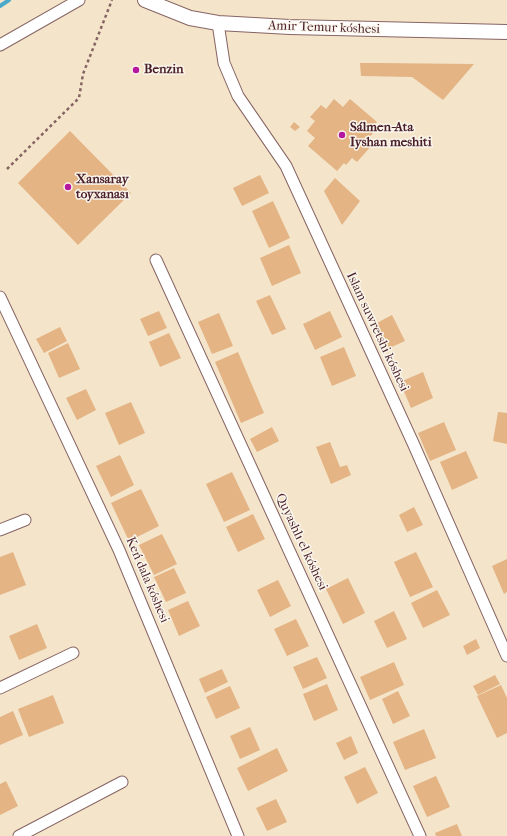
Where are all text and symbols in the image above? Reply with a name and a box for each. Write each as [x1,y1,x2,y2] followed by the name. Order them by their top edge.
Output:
[268,18,380,38] street label: Amir Temur kóshesi
[144,62,184,78] place label: Benzin
[131,65,141,75] marker: Benzin
[350,120,432,151] place label: Sálmen-Ata Iyshan meshiti
[337,130,347,140] marker: Sálmen-Ata Iyshan meshiti
[76,172,129,203] place label: Xansaray toyxanası
[63,182,73,192] marker: Xansaray toyxanası
[342,270,412,394] street label: Islam suwretshi kóshesi
[272,491,330,593] street label: Quyashlı el kóshesi
[122,535,172,625] street label: Keń dala kóshesi

